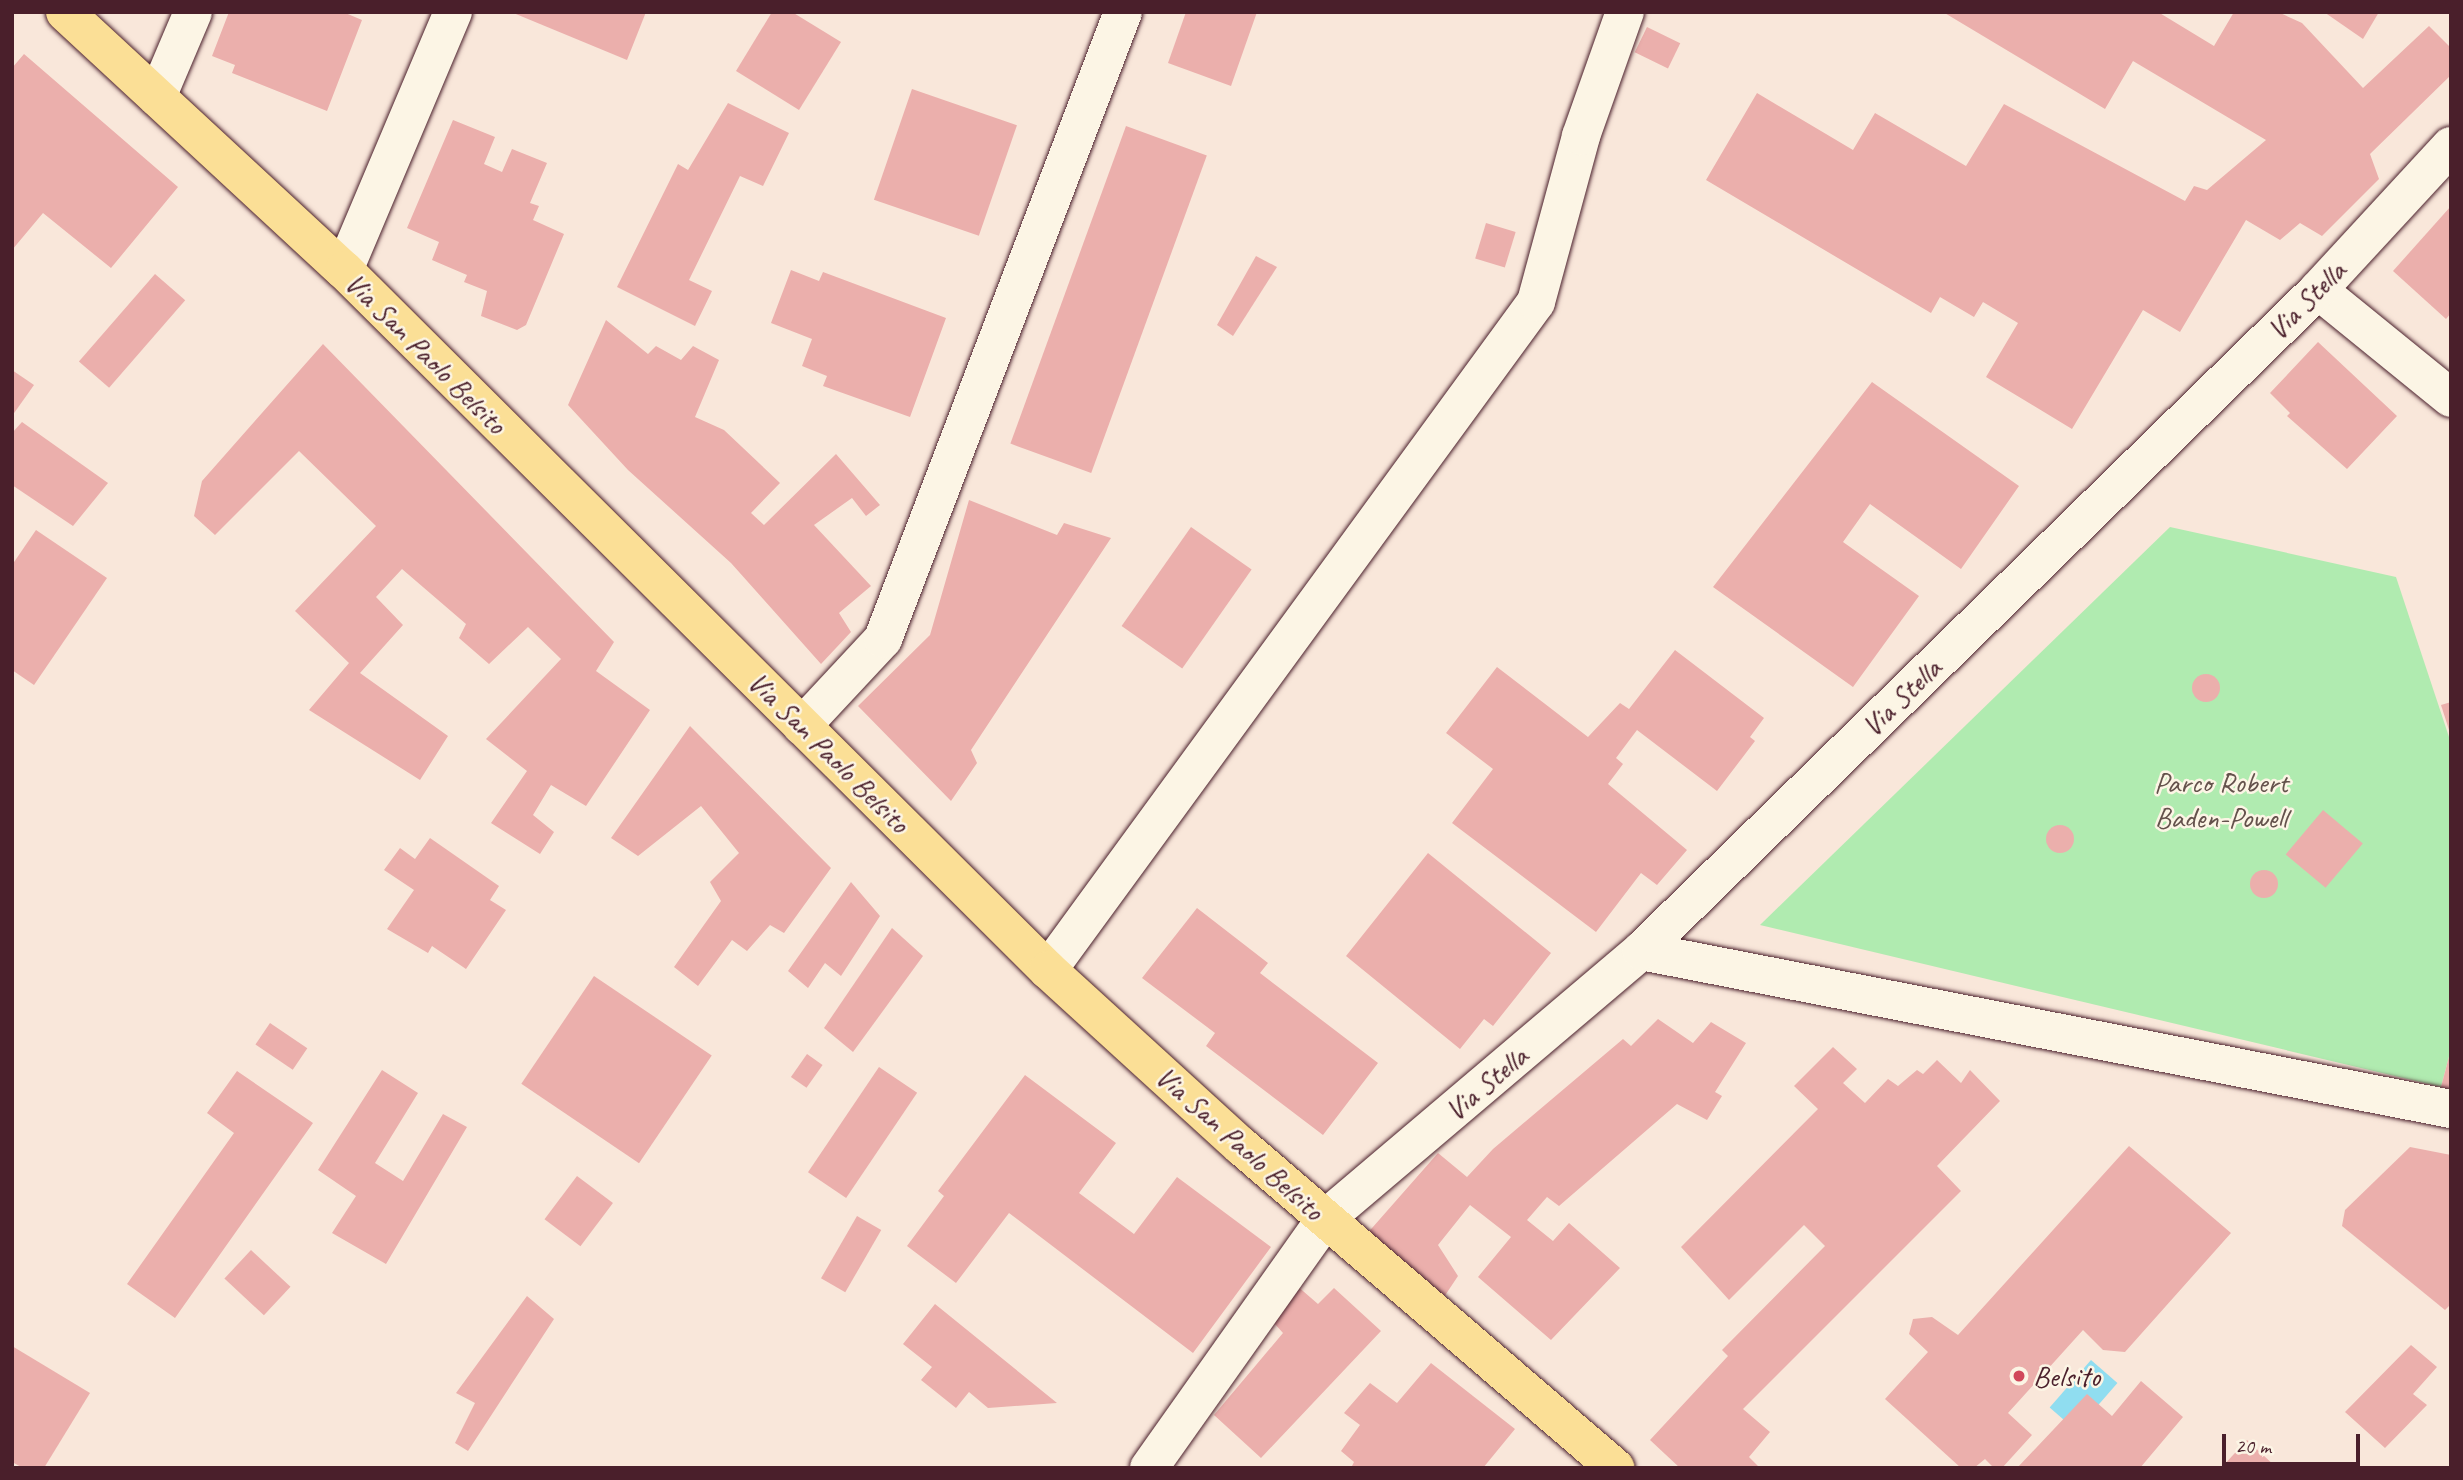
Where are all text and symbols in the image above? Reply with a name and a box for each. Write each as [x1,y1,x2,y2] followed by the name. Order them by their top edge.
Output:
[2259,253,2353,347] street label: Via Stella
[338,265,514,441] street label: Via San Paolo Belsito
[1854,650,1948,744] street label: Via Stella
[741,664,917,840] street label: Via San Paolo Belsito
[2154,764,2288,834] park label: Parco Robert Baden-Powell
[1437,1038,1535,1128] street label: Via Stella
[1148,1058,1332,1228] street label: Via San Paolo Belsito
[2033,1358,2100,1394] place label: Belsito
[2011,1368,2027,1384] marker: Belsito
[2225,1420,2363,1464] scale bar
[2235,1433,2271,1459] text: 20 m

